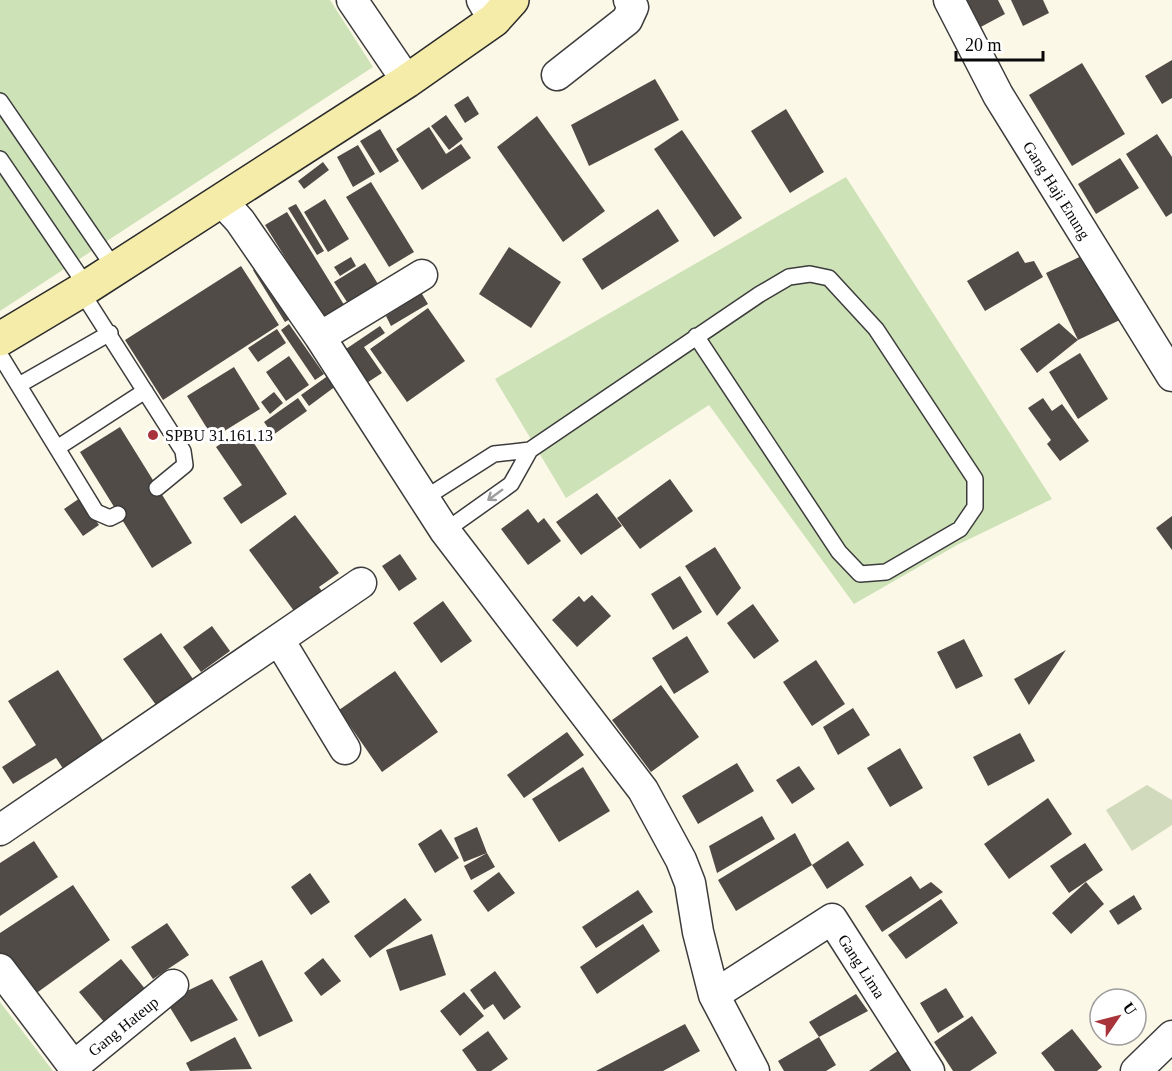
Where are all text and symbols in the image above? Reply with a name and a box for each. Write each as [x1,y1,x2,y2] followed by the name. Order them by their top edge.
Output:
[956,24,1043,62] scale bar
[965,35,1002,55] text: 20 m
[1019,138,1093,243] street label: Gang Haji Enung
[165,427,273,444] place label: SPBU 31.161.13
[146,428,160,442] marker: SPBU 31.161.13
[487,489,504,501] one-way arrow
[834,931,888,1002] street label: Gang Lima
[1088,987,1148,1047] north arrow
[85,993,162,1060] street label: Gang Hateup
[1120,999,1140,1019] text: U

